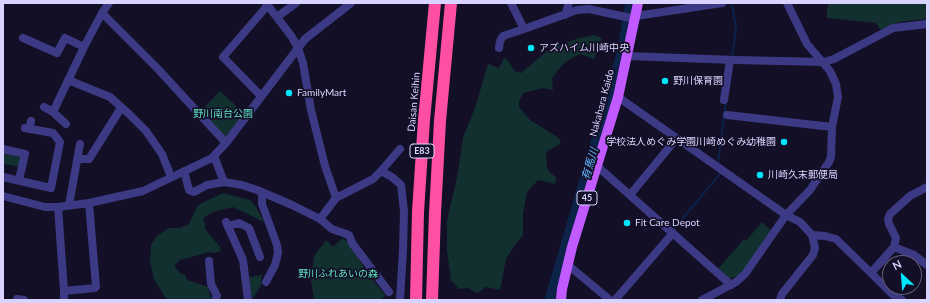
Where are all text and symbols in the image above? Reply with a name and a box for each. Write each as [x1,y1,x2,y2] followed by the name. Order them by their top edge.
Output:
[539,42,629,54] place label: アズハイム川崎中央
[526,43,536,53] marker: アズハイム川崎中央
[587,68,617,138] street label: Nakahara Kaido
[405,72,423,132] street label: Daisan Keihin
[673,75,723,87] place label: 野川保育園
[660,76,670,86] marker: 野川保育園
[297,87,346,99] place label: FamilyMart
[284,88,294,98] marker: FamilyMart
[193,108,253,120] park label: 野川南台公園
[606,136,776,148] place label: 学校法人めぐみ学園川崎めぐみ幼稚園
[779,137,789,147] marker: 学校法人めぐみ学園川崎めぐみ幼稚園
[410,144,434,158] road number: E83
[579,146,601,182] water label: 有馬川
[768,169,838,181] place label: 川崎久末郵便局
[755,170,765,180] marker: 川崎久末郵便局
[577,191,597,205] road number: 45
[635,217,700,229] place label: Fit Care Depot
[622,218,632,228] marker: Fit Care Depot
[882,255,922,295] north arrow
[890,257,904,272] text: N
[298,268,378,280] park label: 野川ふれあいの森

